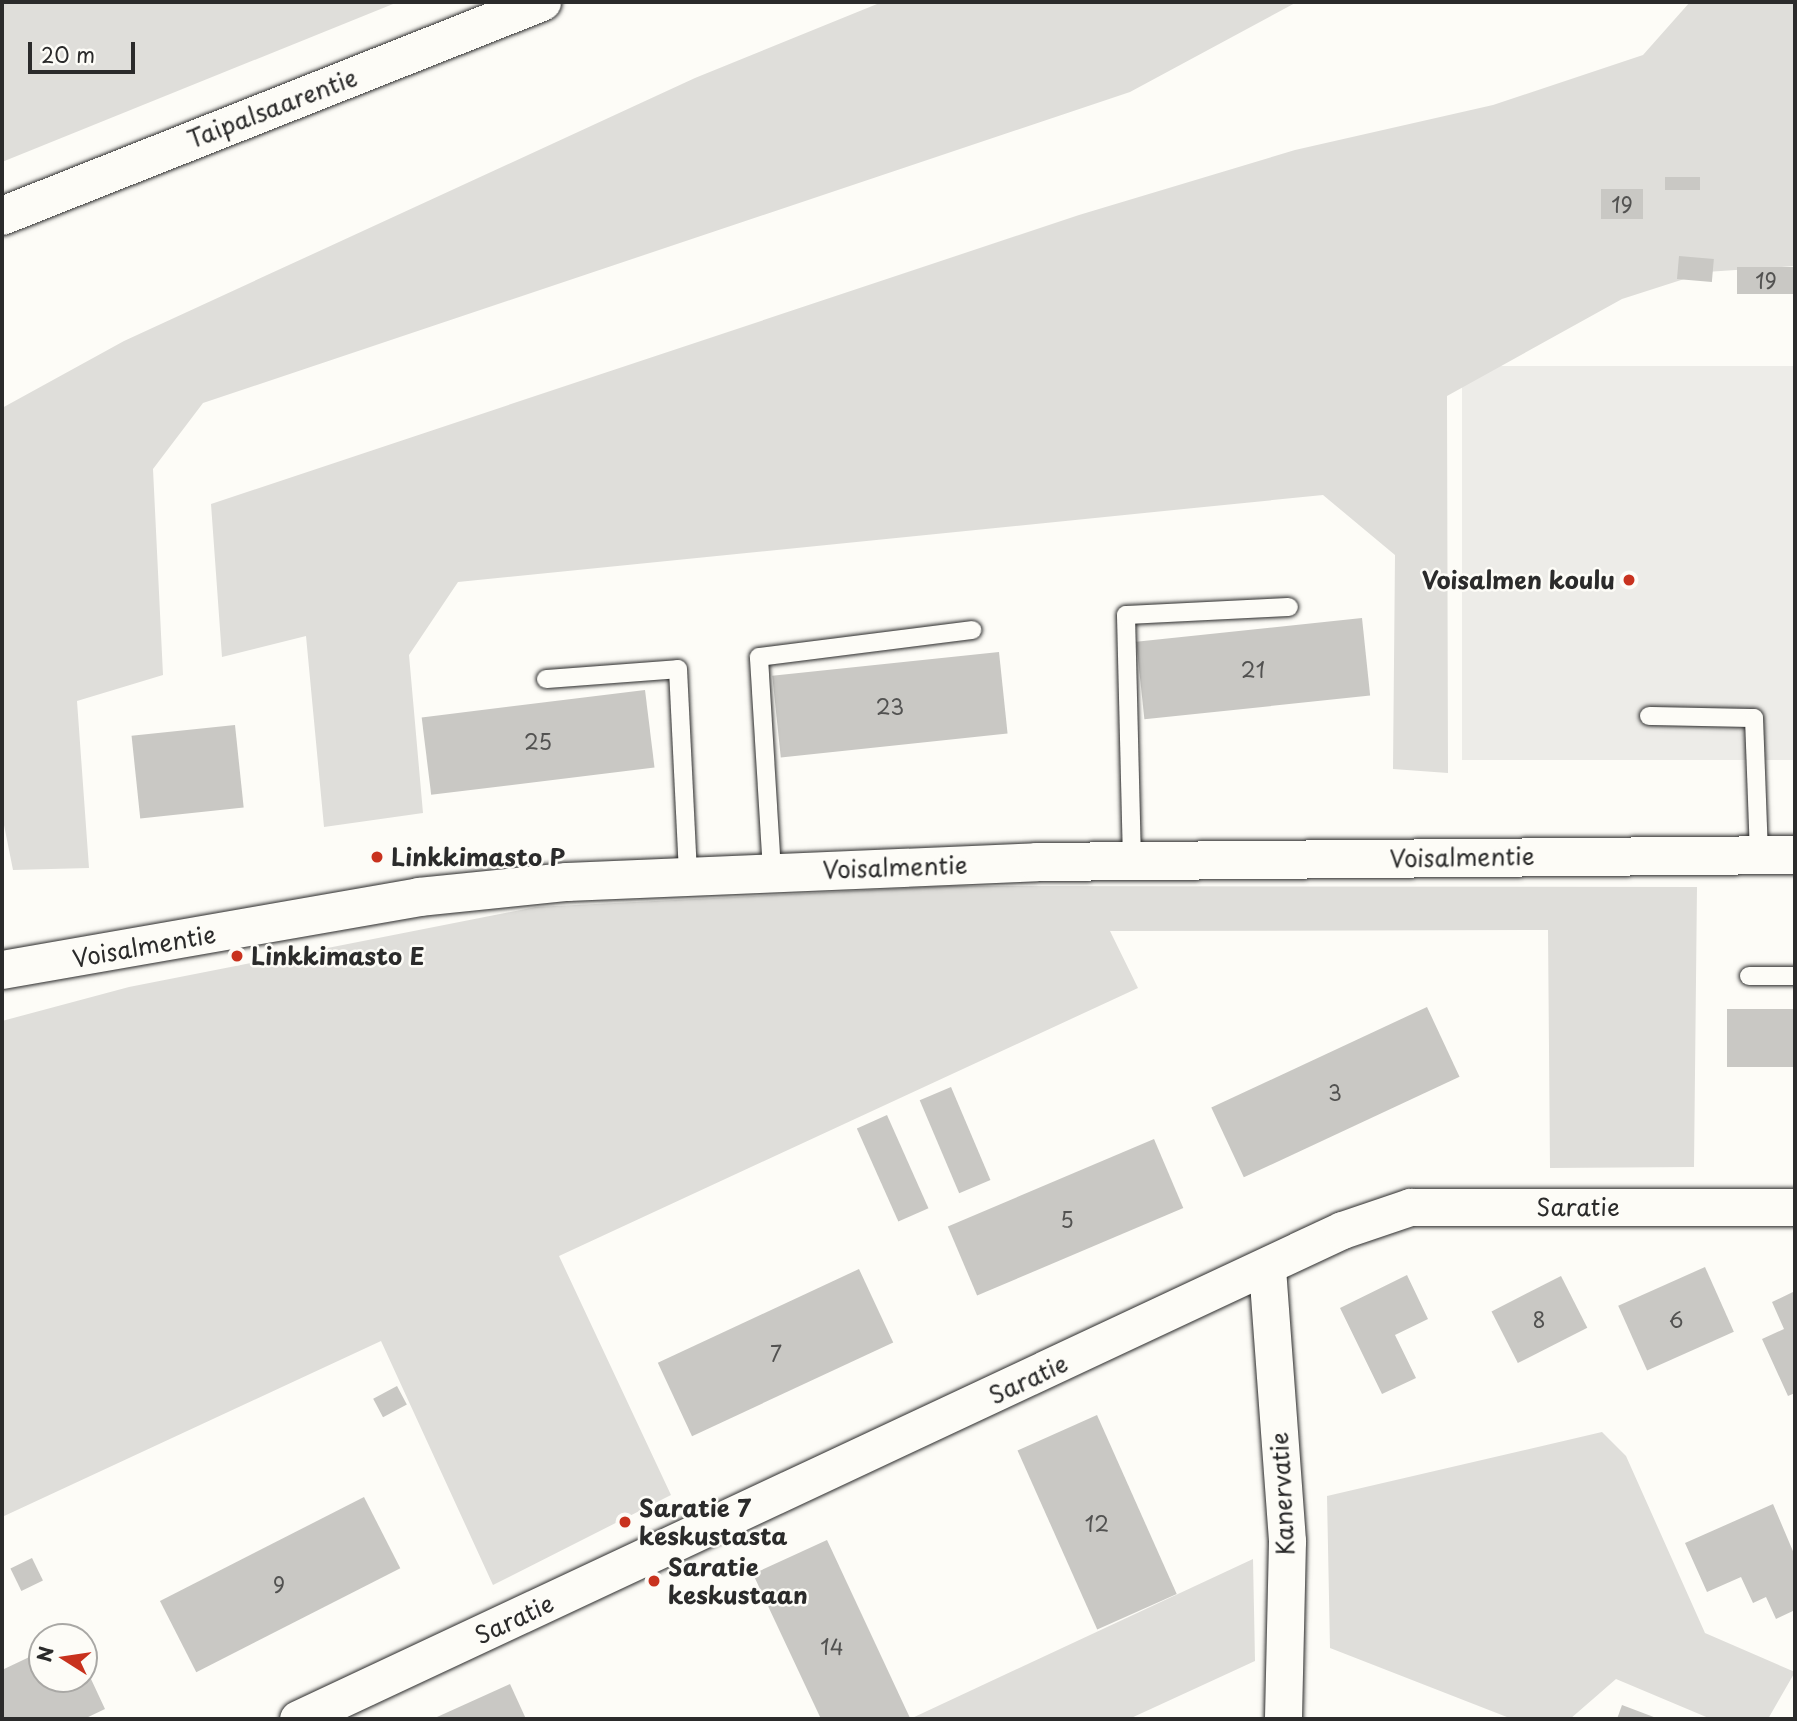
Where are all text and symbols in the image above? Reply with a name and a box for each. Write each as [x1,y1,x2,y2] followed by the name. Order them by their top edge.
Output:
[32,28,138,72] scale bar
[41,38,95,70] text: 20 m
[183,62,361,154] street label: Taipalsaarentie
[1611,191,1633,217] house number: 19
[1755,267,1777,293] house number: 19
[1420,566,1615,594] place label: Voisalmen koulu
[1621,572,1637,588] marker: Voisalmen koulu
[1241,656,1265,682] house number: 21
[876,693,904,719] house number: 23
[524,728,552,754] house number: 25
[1389,841,1535,873] street label: Voisalmentie
[391,843,565,871] place label: Linkkimasto P
[369,849,385,865] marker: Linkkimasto P
[822,850,968,884] street label: Voisalmentie
[70,919,218,973] street label: Voisalmentie
[251,942,424,970] place label: Linkkimasto E
[229,948,245,964] marker: Linkkimasto E
[1328,1079,1342,1105] house number: 3
[1536,1193,1620,1221] street label: Saratie
[1060,1206,1074,1232] house number: 5
[1532,1306,1546,1332] house number: 8
[1669,1306,1683,1332] house number: 6
[770,1340,782,1366] house number: 7
[984,1348,1072,1410] street label: Saratie
[1264,1431,1300,1557] street label: Kanervatie
[639,1494,788,1550] place label: Saratie 7 keskustasta
[1085,1510,1109,1536] house number: 12
[617,1514,633,1530] marker: Saratie 7 keskustasta
[668,1553,808,1609] place label: Saratie keskustaan
[273,1571,285,1597] house number: 9
[646,1573,662,1589] marker: Saratie keskustaan
[470,1588,558,1650] street label: Saratie
[28,1623,98,1693] north arrow
[820,1633,844,1659] house number: 14
[29,1644,60,1664] text: N

